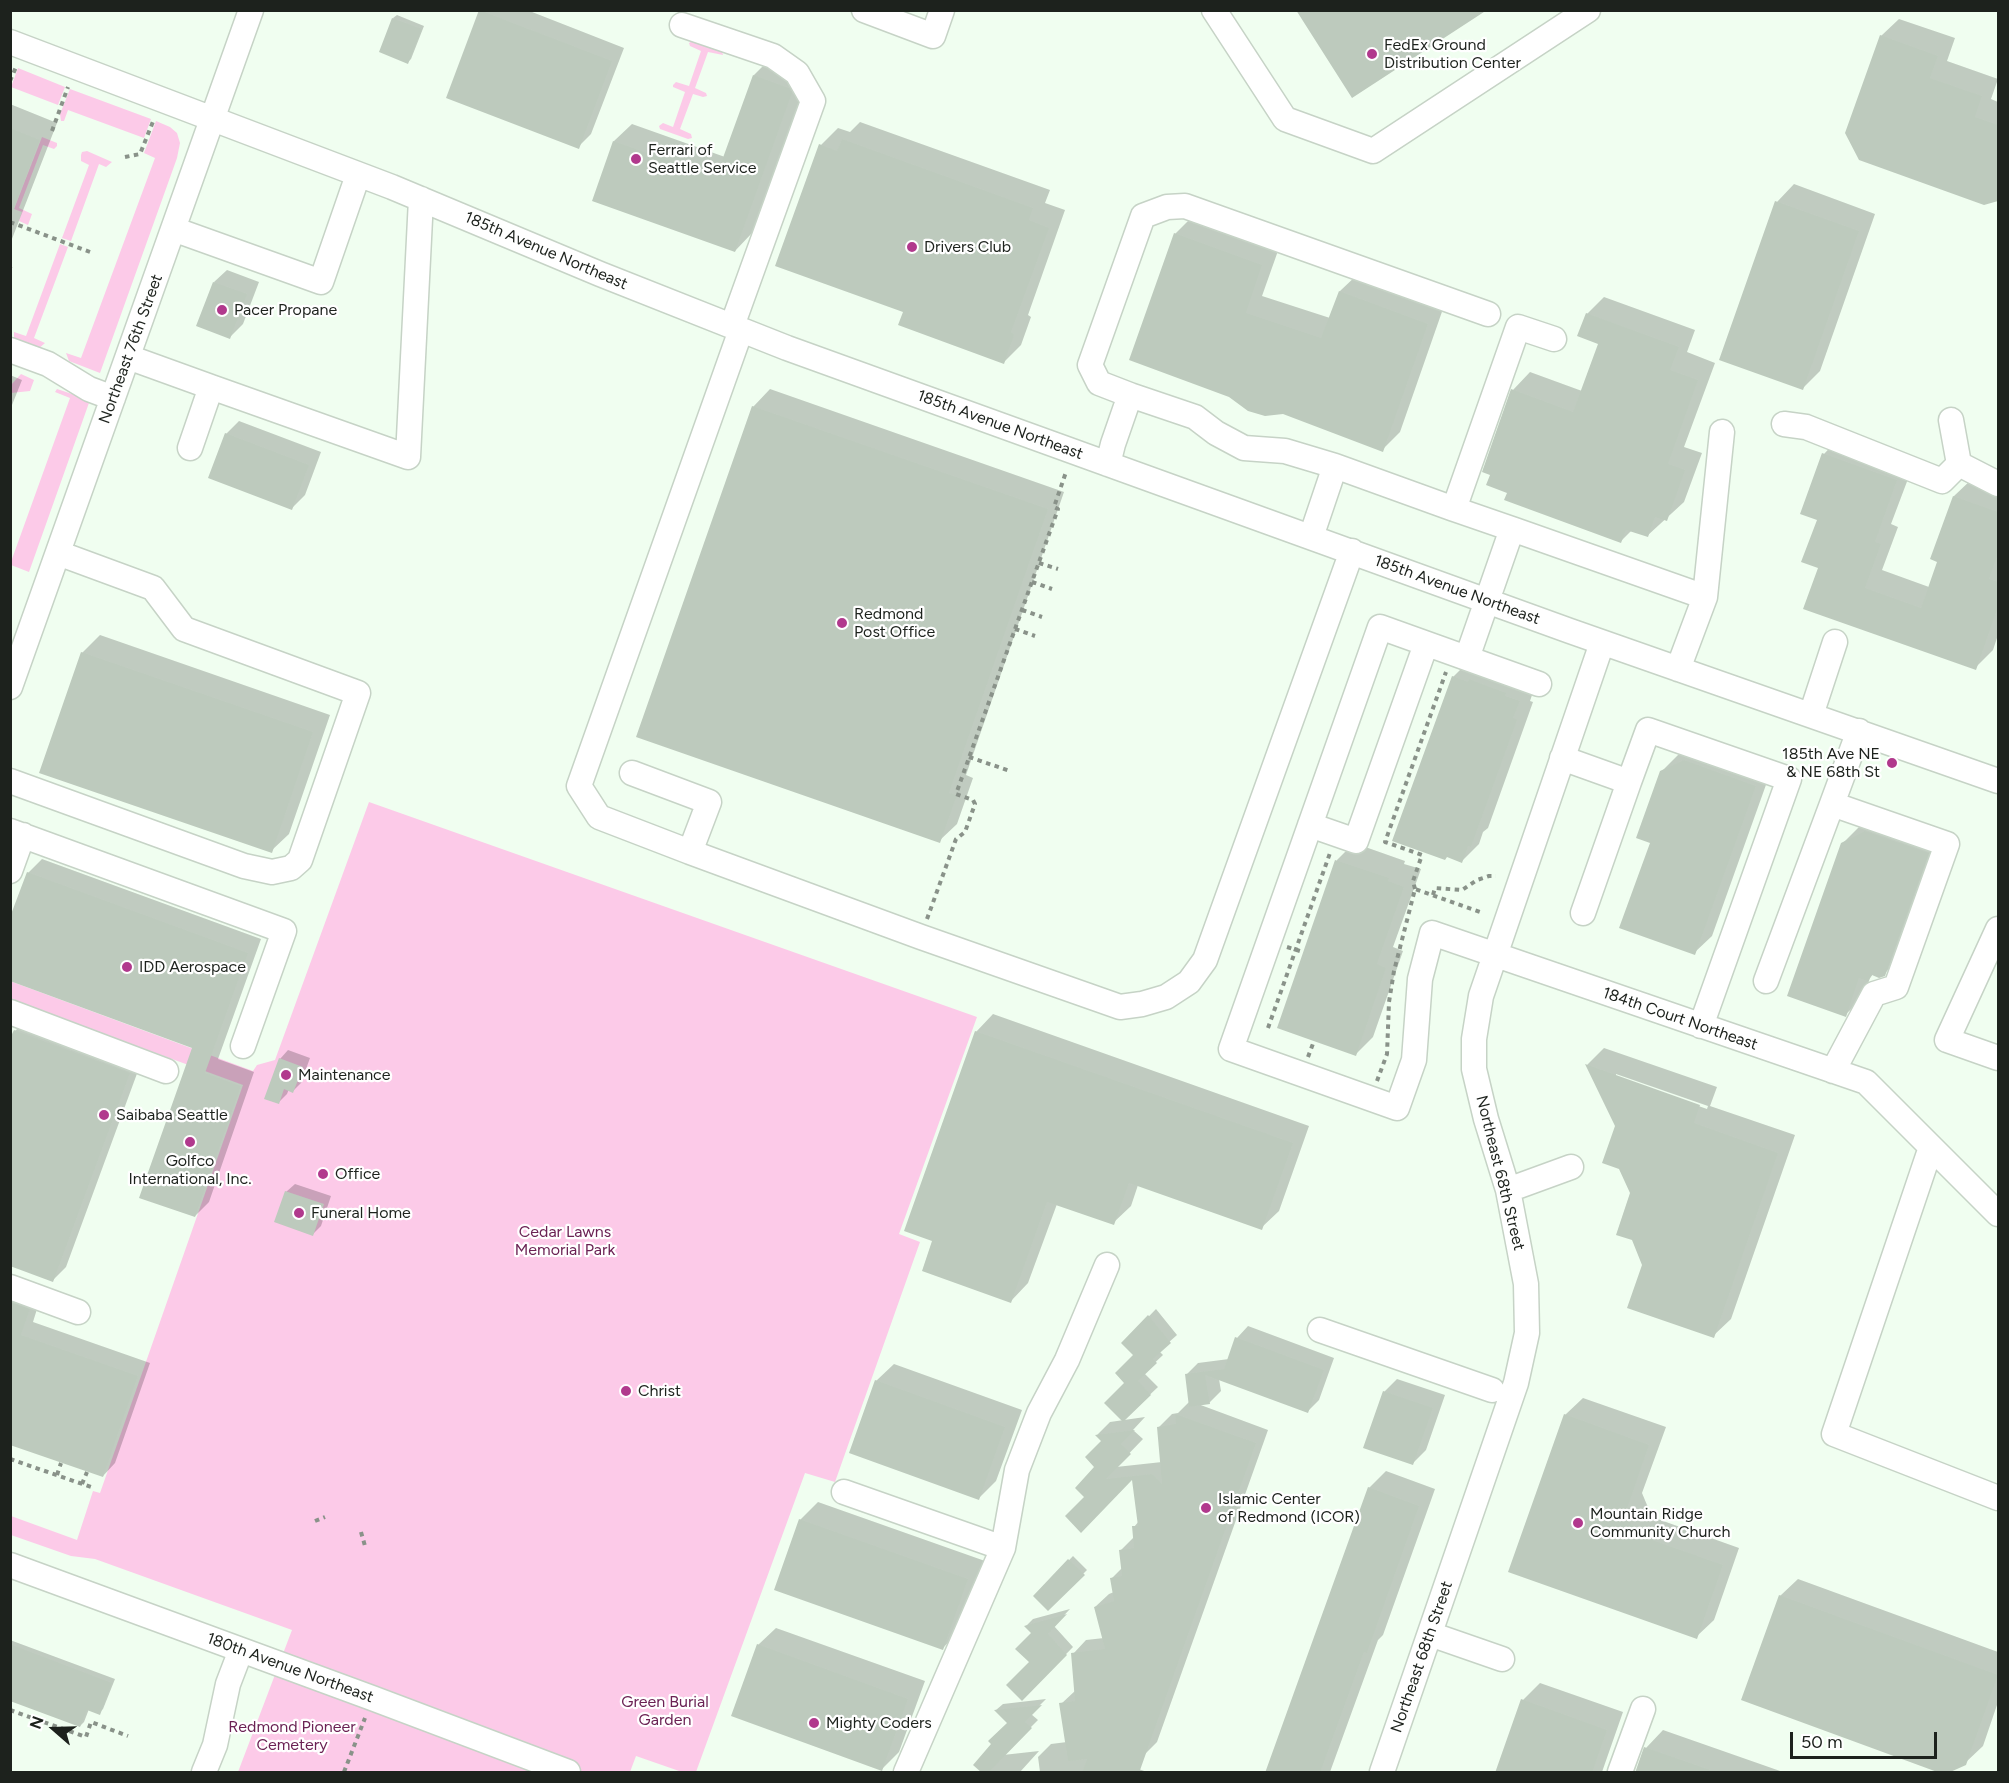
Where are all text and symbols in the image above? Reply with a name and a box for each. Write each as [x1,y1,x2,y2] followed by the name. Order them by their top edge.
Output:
[1384,35,1521,73] place label: FedEx Ground Distribution Center
[1365,47,1379,61] marker: FedEx Ground Distribution Center
[648,140,756,178] place label: Ferrari of Seattle Service
[629,152,643,166] marker: Ferrari of Seattle Service
[462,208,630,294] street label: 185th Avenue Northeast
[924,237,1011,257] place label: Drivers Club
[905,240,919,254] marker: Drivers Club
[95,272,167,426] street label: Northeast 76th Street
[234,300,337,320] place label: Pacer Propane
[215,303,229,317] marker: Pacer Propane
[914,386,1086,464] street label: 185th Avenue Northeast
[1371,551,1543,629] street label: 185th Avenue Northeast
[854,604,935,642] place label: Redmond Post Office
[835,616,849,630] marker: Redmond Post Office
[1782,744,1880,782] place label: 185th Ave NE & NE 68th St
[1885,756,1899,770] marker: 185th Ave NE & NE 68th St
[139,957,246,977] place label: IDD Aerospace
[120,960,134,974] marker: IDD Aerospace
[1600,983,1760,1055] street label: 184th Court Northeast
[298,1065,390,1085] place label: Maintenance
[279,1068,293,1082] marker: Maintenance
[1471,1094,1529,1252] street label: Northeast 68th Street
[116,1105,228,1125] place label: Saibaba Seattle
[97,1108,111,1122] marker: Saibaba Seattle
[183,1135,197,1149] marker: Golfco International, Inc.
[129,1151,251,1189] place label: Golfco International, Inc.
[335,1164,380,1184] place label: Office
[316,1167,330,1181] marker: Office
[311,1203,411,1223] place label: Funeral Home
[292,1206,306,1220] marker: Funeral Home
[515,1222,615,1260] park label: Cedar Lawns Memorial Park
[638,1381,681,1401] place label: Christ
[619,1384,633,1398] marker: Christ
[1218,1489,1360,1527] place label: Islamic Center of Redmond (ICOR)
[1199,1501,1213,1515] marker: Islamic Center of Redmond (ICOR)
[1590,1504,1730,1542] place label: Mountain Ridge Community Church
[1571,1516,1585,1530] marker: Mountain Ridge Community Church
[1387,1579,1457,1735] street label: Northeast 68th Street
[204,1629,376,1707] street label: 180th Avenue Northeast
[621,1692,709,1730] park label: Green Burial Garden
[24,1699,84,1759] north arrow
[826,1713,932,1733] place label: Mighty Coders
[26,1714,48,1732] text: N
[807,1716,821,1730] marker: Mighty Coders
[228,1717,356,1755] park label: Redmond Pioneer Cemetery
[1793,1720,1940,1758] scale bar
[1801,1731,1843,1753] text: 50 m

